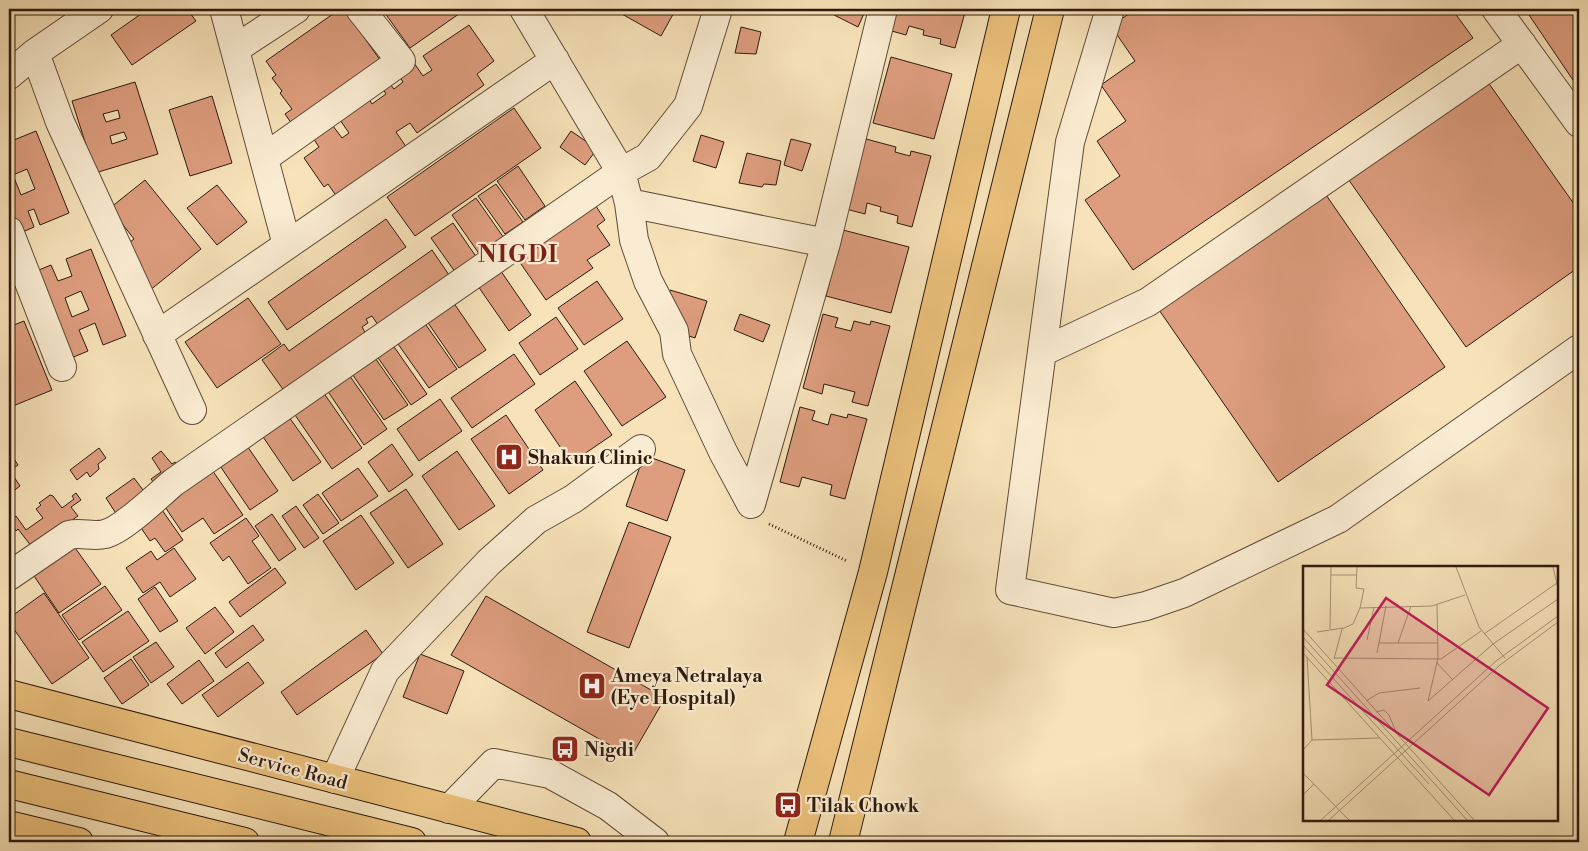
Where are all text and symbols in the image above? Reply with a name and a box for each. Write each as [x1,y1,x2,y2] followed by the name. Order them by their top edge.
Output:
[478,240,558,270] district label: NIGDI
[494,442,524,472] hospital icon: Shakun Clinic
[528,446,653,470] place label: Shakun Clinic
[1303,566,1558,821] inset map
[610,664,763,710] place label: Ameya Netralaya (Eye Hospital)
[577,671,607,701] hospital icon: Ameya Netralaya (Eye Hospital)
[550,734,580,764] bus stop icon: Nigdi
[584,738,634,762] place label: Nigdi
[235,743,350,795] street label: Service Road
[773,790,803,820] bus stop icon: Tilak Chowk
[807,794,919,818] place label: Tilak Chowk

